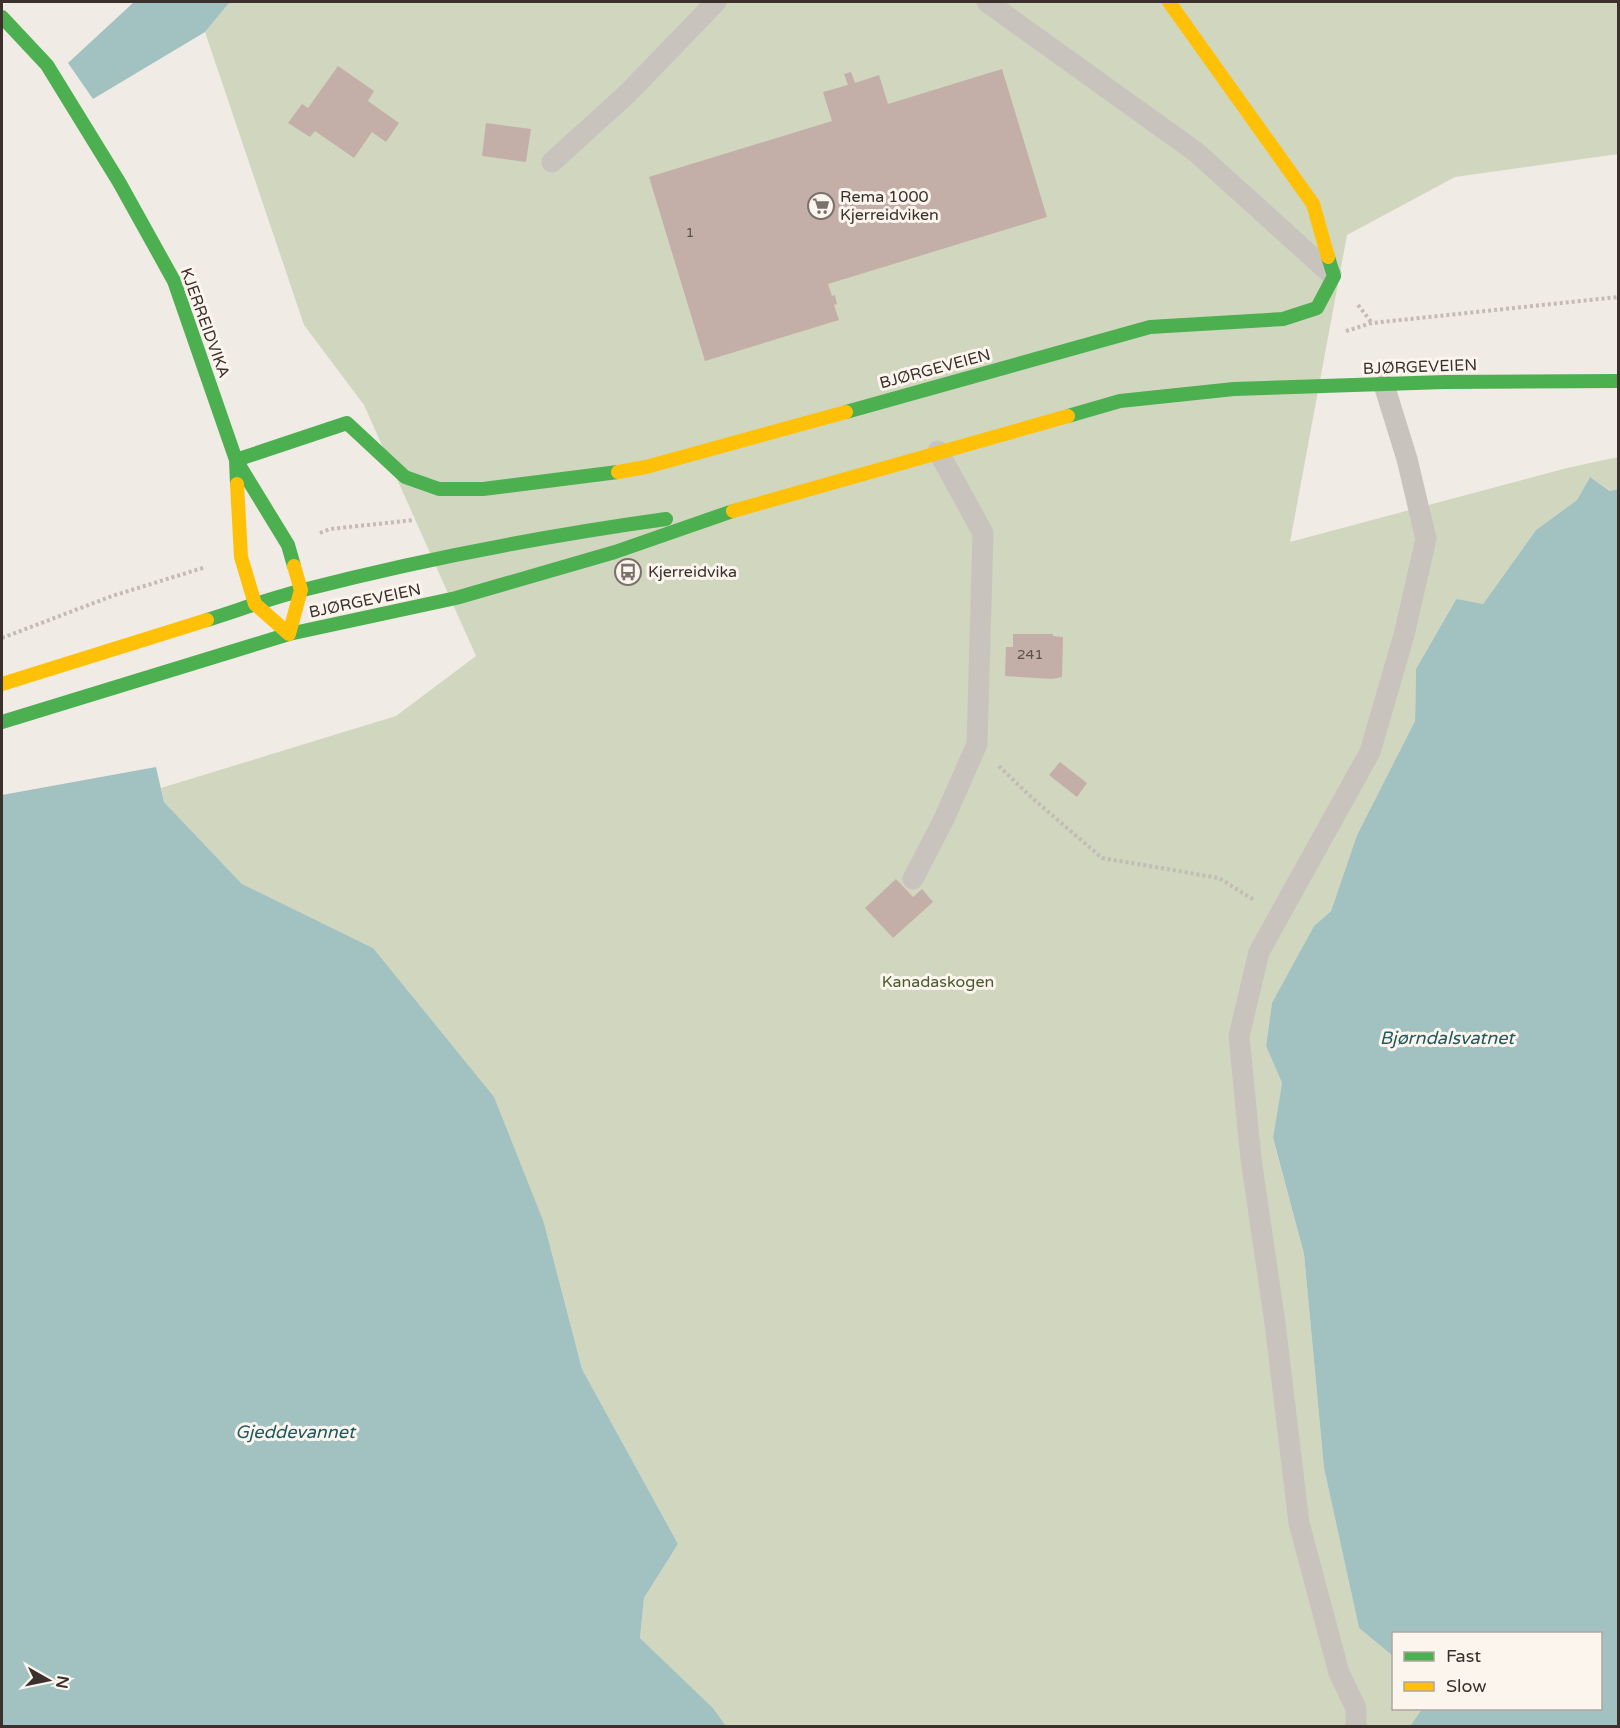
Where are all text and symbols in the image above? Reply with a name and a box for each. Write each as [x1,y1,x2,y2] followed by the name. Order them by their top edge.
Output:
[840,187,939,225] place label: Rema 1000 Kjerreidviken
[806,191,836,221] supermarket icon: Rema 1000 Kjerreidviken
[686,224,694,241] house number: 1
[176,265,234,381] street label: KJERREIDVIKA
[877,345,993,393] street label: BJØRGEVEIEN
[1363,355,1477,379] street label: BJØRGEVEIEN
[613,557,643,587] bus stop icon: Kjerreidvika
[648,562,737,582] place label: Kjerreidvika
[307,579,423,623] street label: BJØRGEVEIEN
[1017,646,1043,663] house number: 241
[882,972,994,992] park label: Kanadaskogen
[1380,1027,1516,1049] water label: Bjørndalsvatnet
[235,1421,357,1443] water label: Gjeddevannet
[1392,1632,1602,1710] legend
[1446,1645,1481,1667] text: Fast
[18,1650,78,1710] north arrow
[51,1674,73,1690] text: N
[1446,1675,1487,1697] text: Slow

